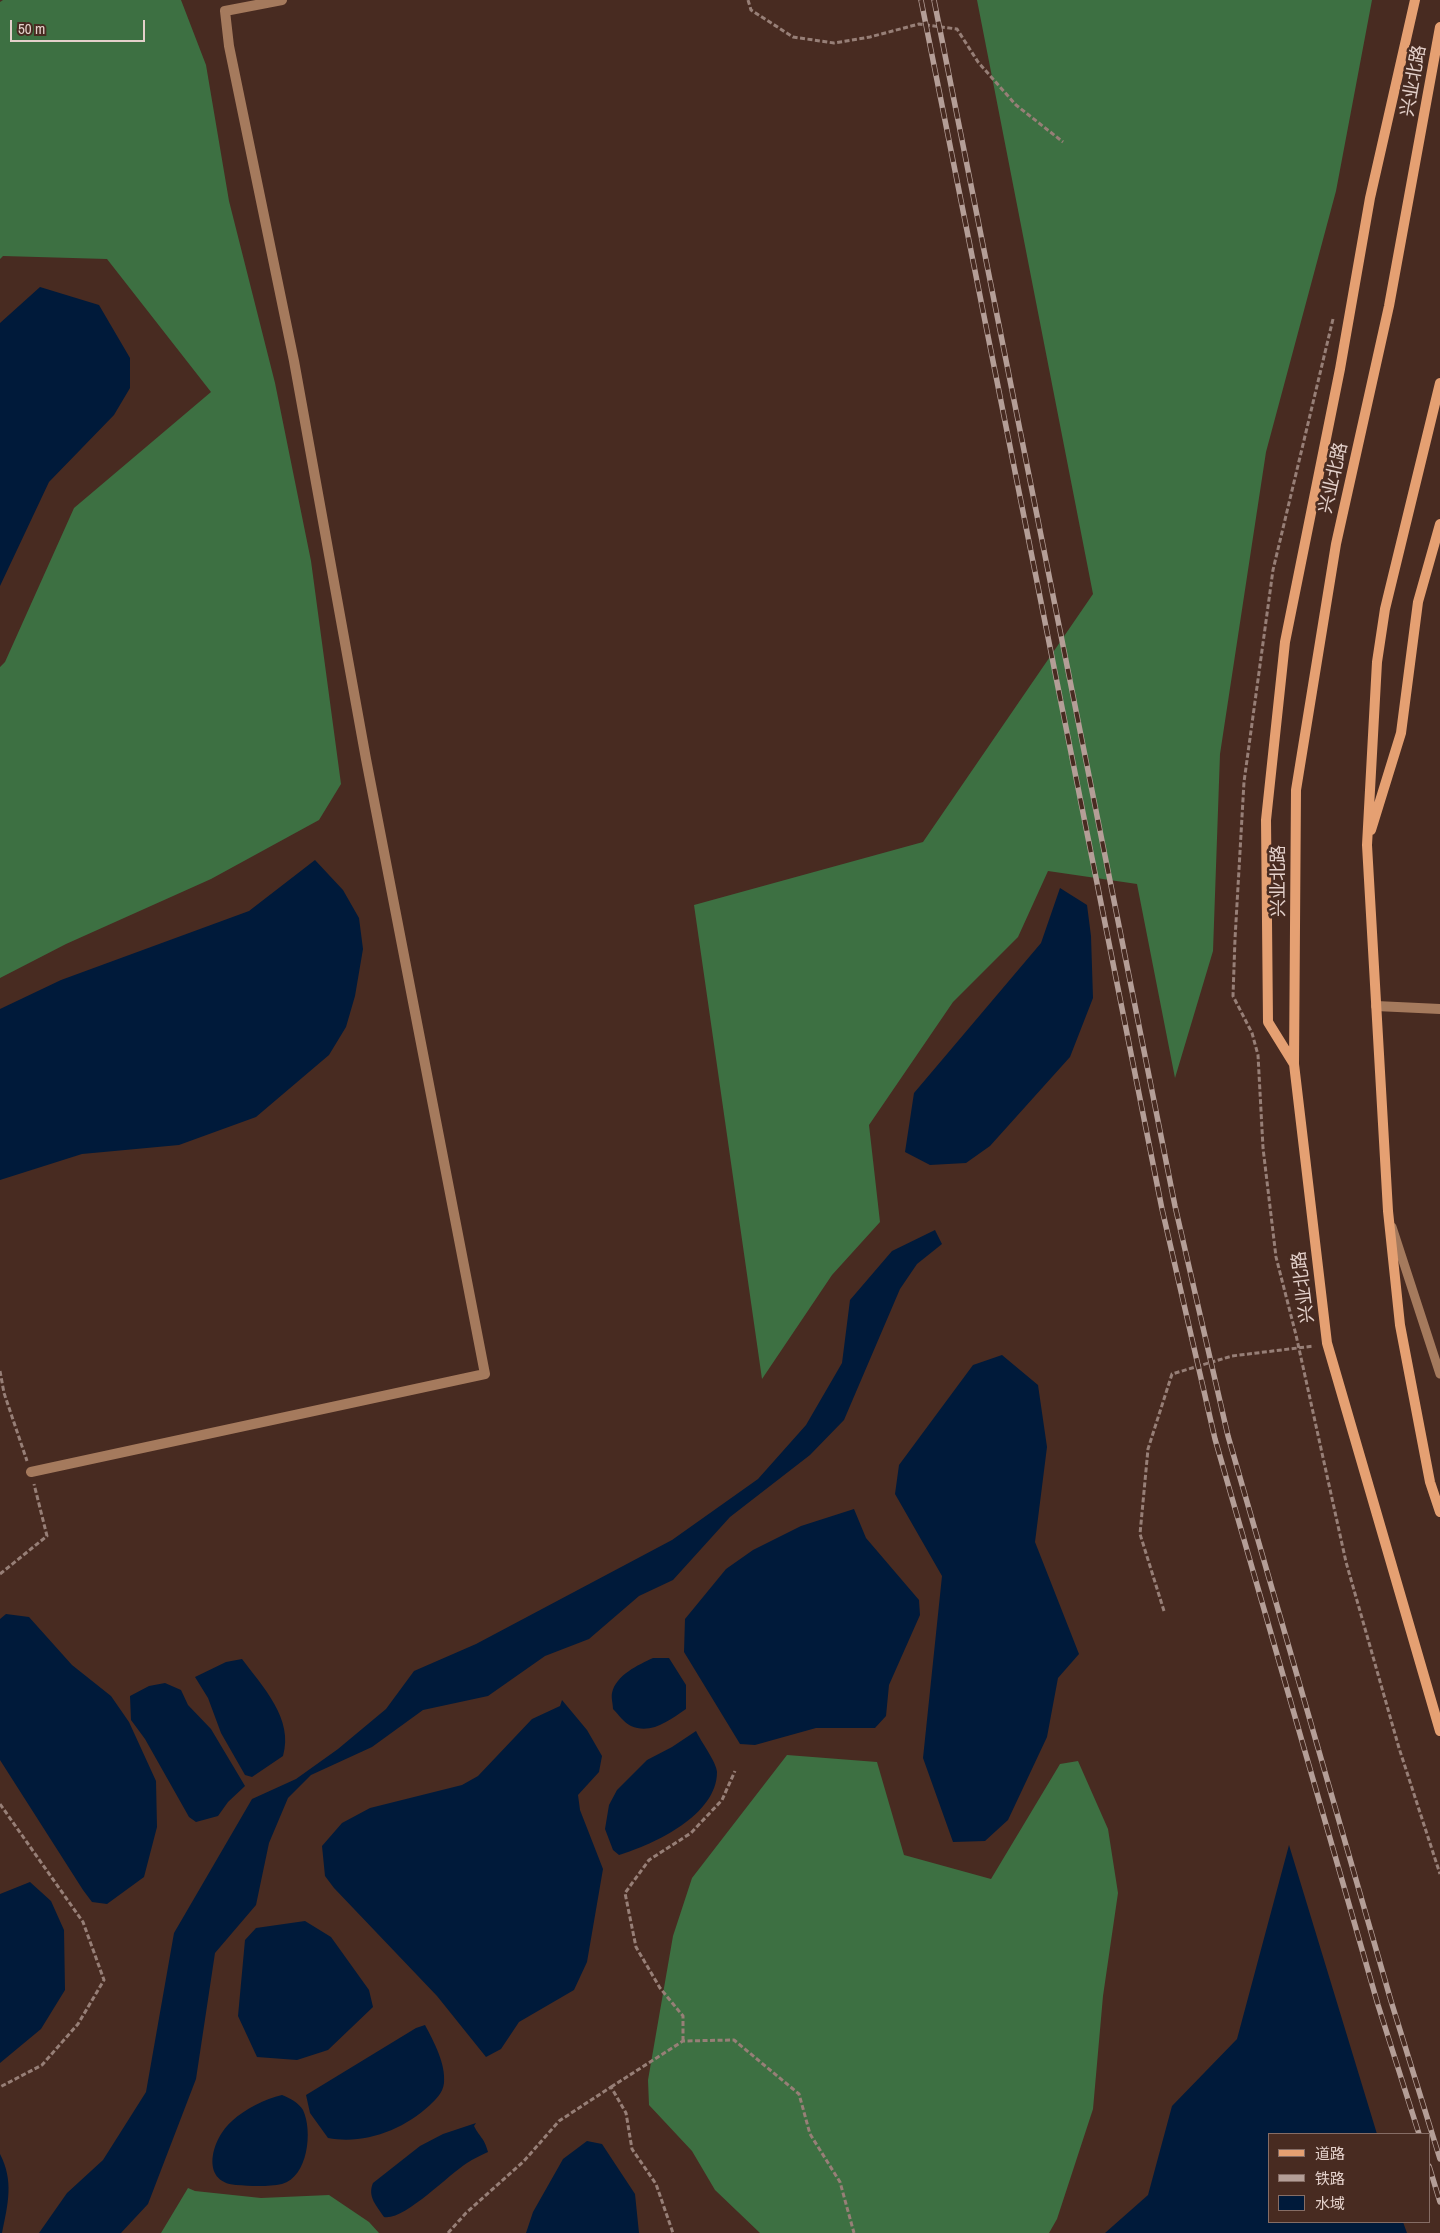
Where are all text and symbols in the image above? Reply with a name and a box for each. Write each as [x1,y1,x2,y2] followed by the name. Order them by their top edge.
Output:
[12,10,148,42] scale bar
[18,18,45,39] text: 50 m
[1397,44,1431,118] street label: 兴业北路
[1315,440,1353,516] street label: 兴业北路
[1268,845,1290,917] street label: 兴业北路
[1289,1250,1319,1324] street label: 兴业北路
[1268,2133,1430,2223] legend
[1315,2143,1345,2164] text: 道路
[1315,2168,1345,2189] text: 铁路
[1315,2193,1345,2214] text: 水域

